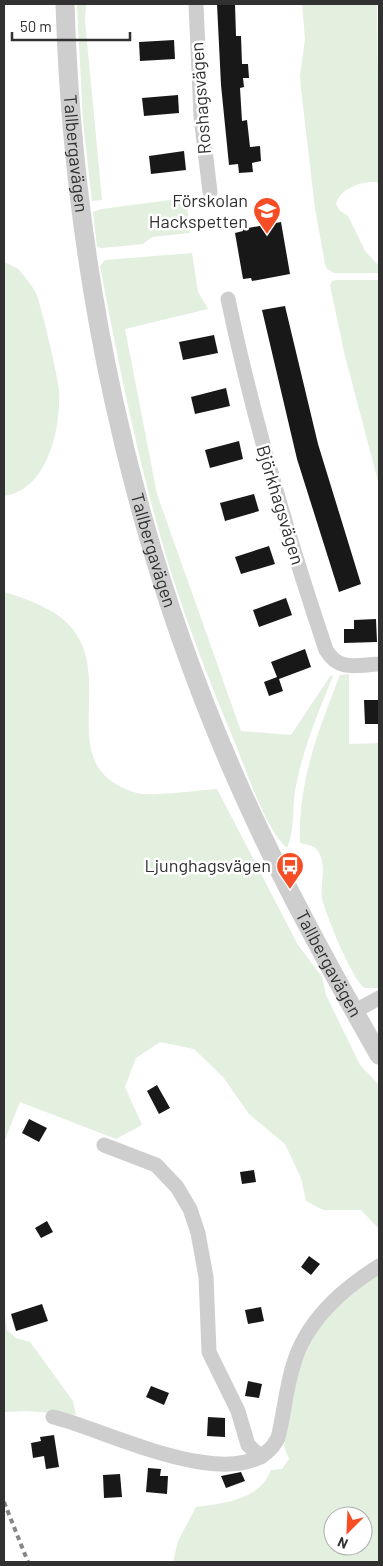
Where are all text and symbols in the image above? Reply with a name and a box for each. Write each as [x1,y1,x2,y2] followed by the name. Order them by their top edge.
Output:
[12,10,130,42] scale bar
[20,17,52,35] text: 50 m
[185,41,215,155] street label: Roshagsvägen
[60,94,93,214] street label: Tallbergavägen
[149,189,248,232] place label: Förskolan Hackspetten
[252,196,282,235] school or university icon: Förskolan Hackspetten
[252,442,310,567] street label: Björkhagsvägen
[127,490,182,610] street label: Tallbergavägen
[275,851,305,890] bus stop icon: Ljunghagsvägen
[144,854,271,876] place label: Ljunghagsvägen
[291,906,367,1021] street label: Tallbergavägen
[323,1506,373,1556] north arrow
[335,1534,350,1553] text: N

